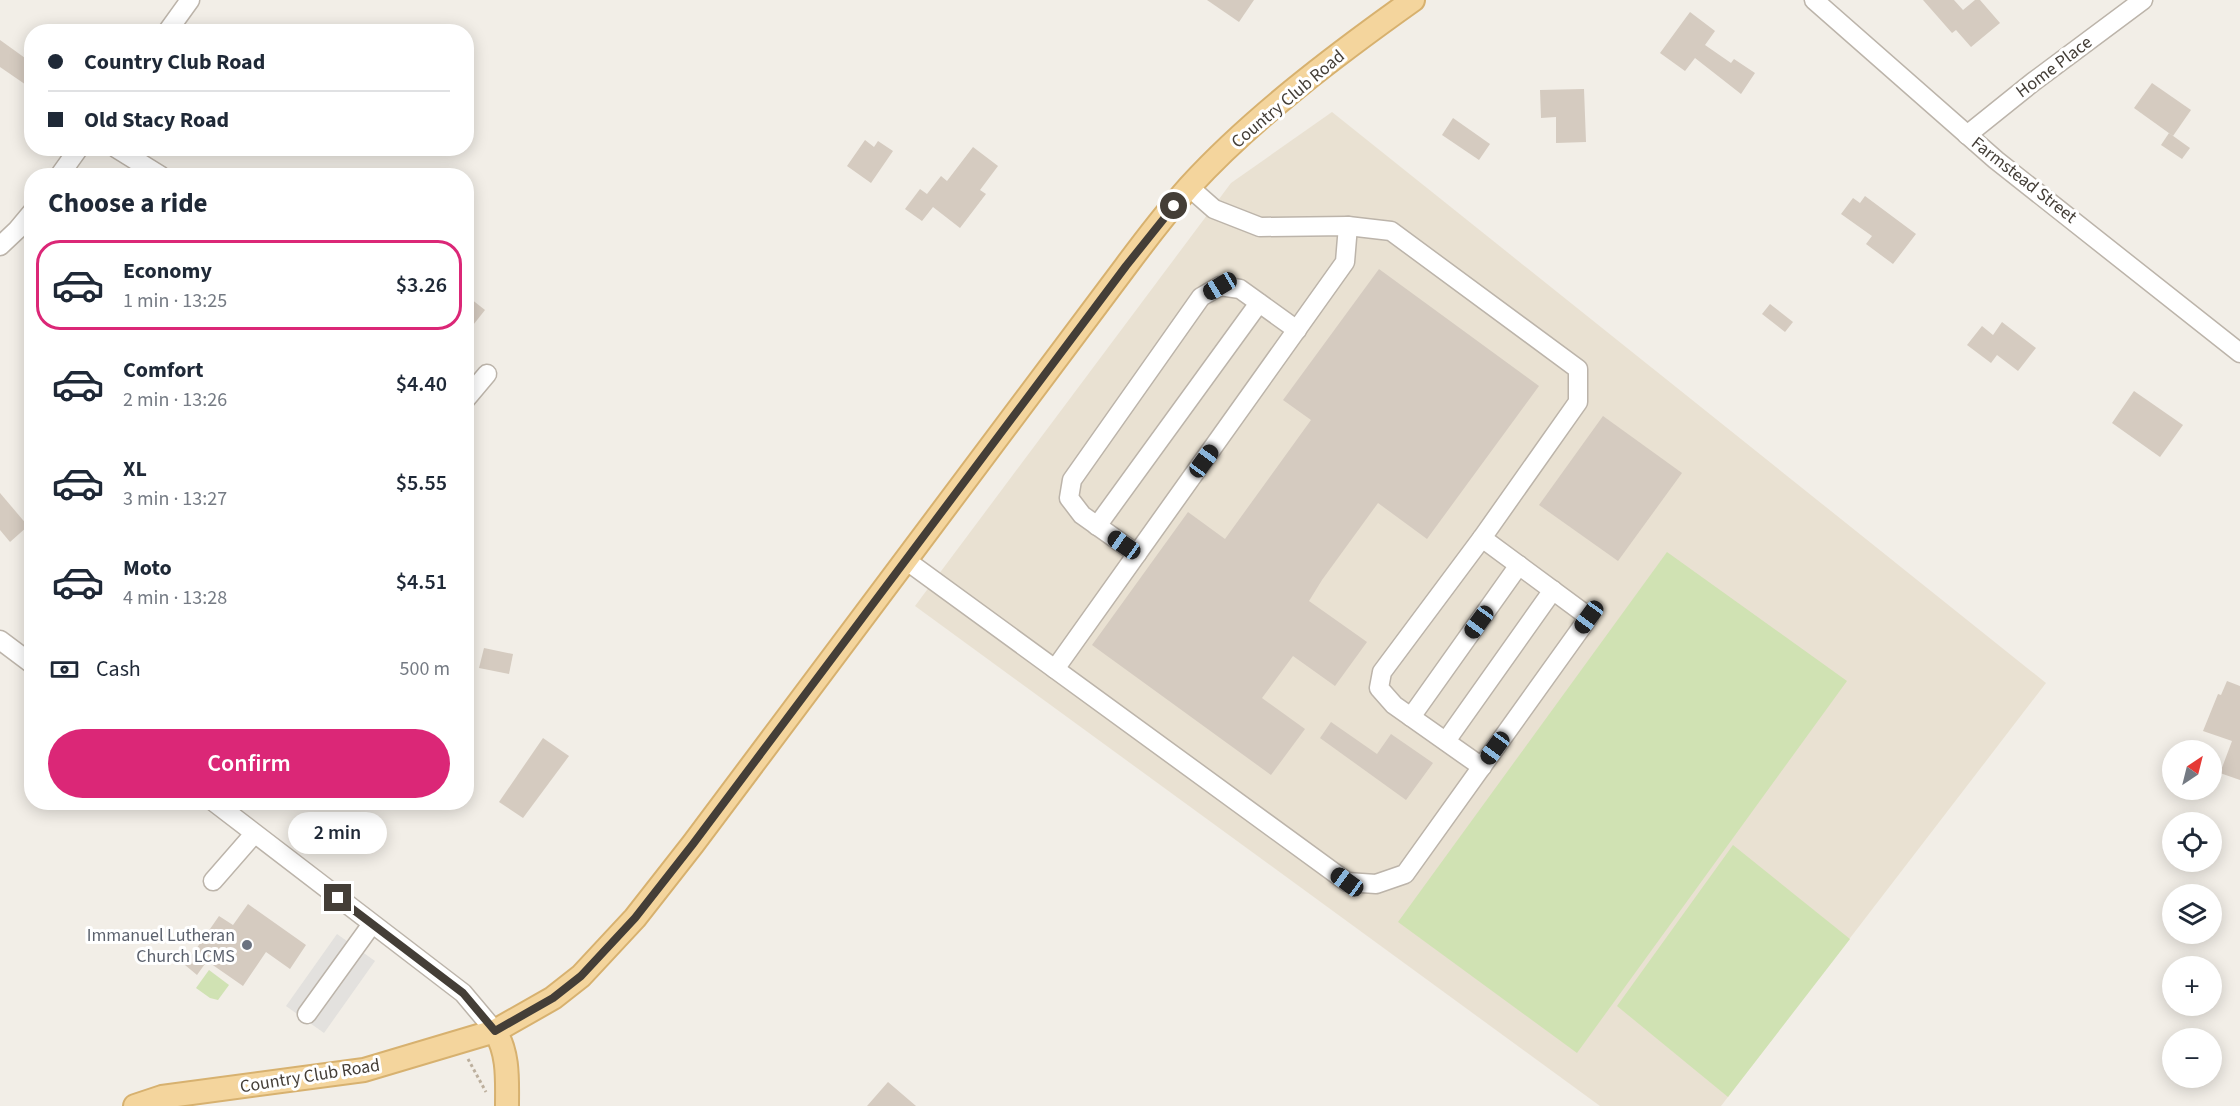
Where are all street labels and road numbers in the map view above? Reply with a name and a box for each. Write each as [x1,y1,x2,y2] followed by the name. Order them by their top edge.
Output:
[2011,30,2097,104] street label: Home Place
[1226,44,1350,154] street label: Country Club Road
[1966,131,2082,229] street label: Farmstead Street
[238,1053,382,1099] street label: Country Club Road

